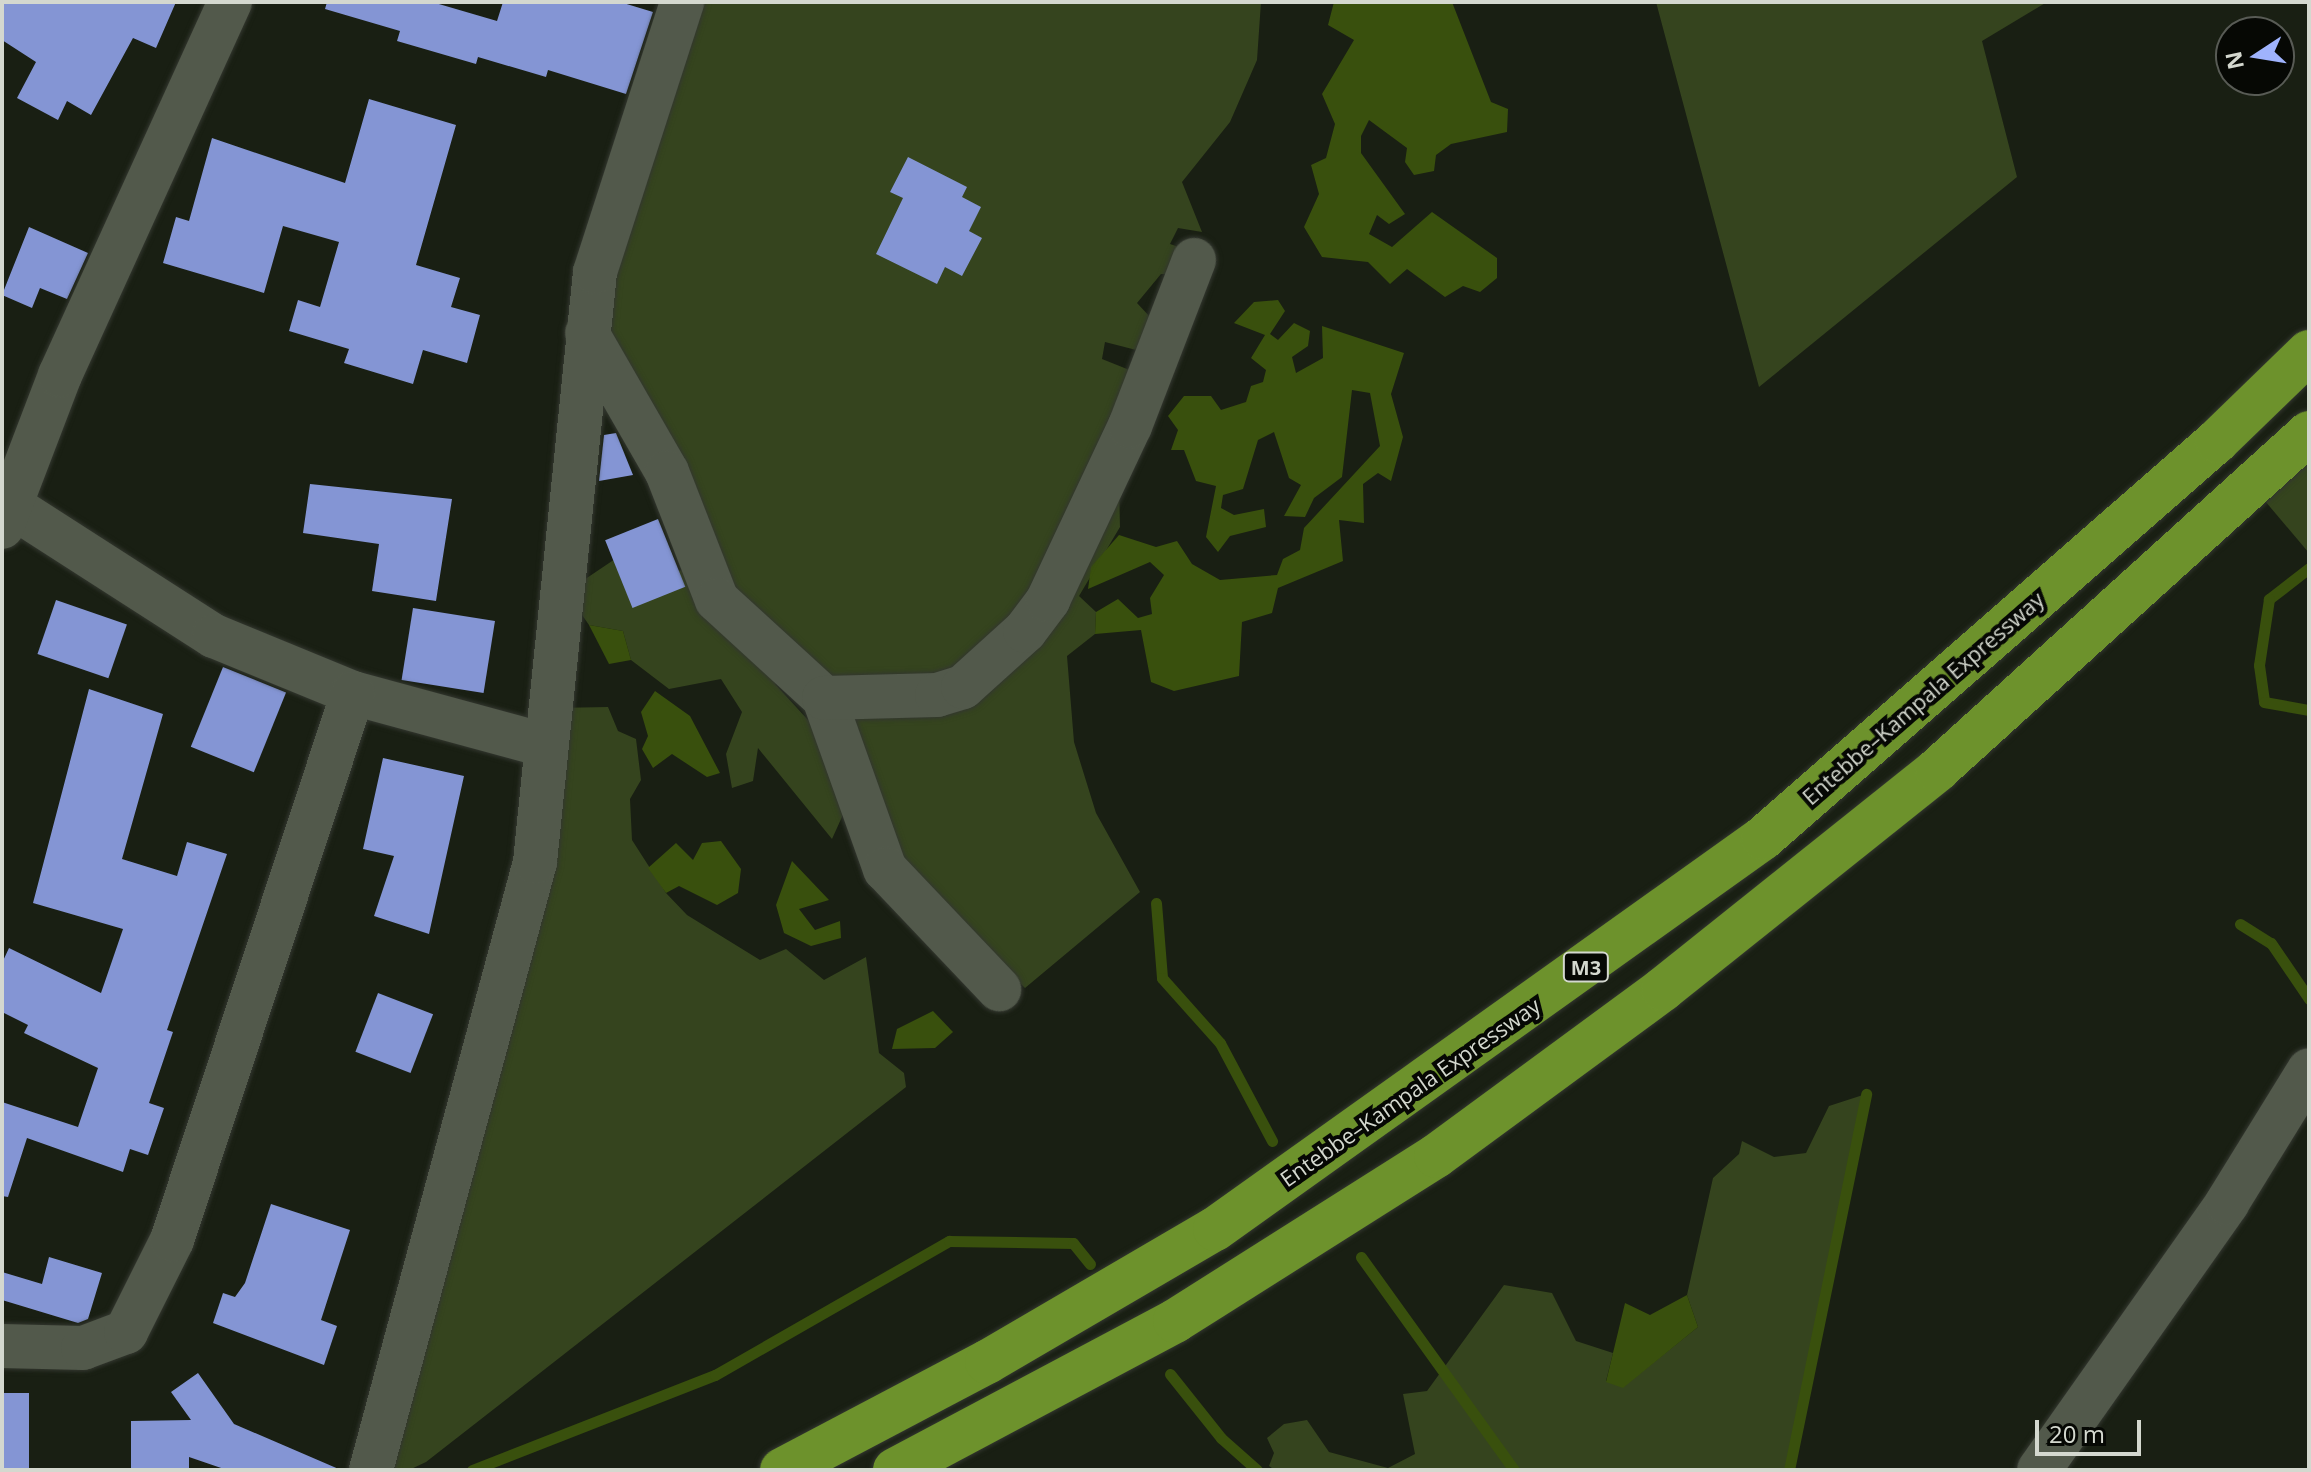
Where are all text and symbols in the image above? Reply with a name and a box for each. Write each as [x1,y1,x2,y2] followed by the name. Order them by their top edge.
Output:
[2215,16,2295,96] north arrow
[2217,49,2250,72] text: N
[1797,586,2049,810] street label: Entebbe–Kampala Expressway
[1562,951,1610,983] road number: M3
[1275,992,1545,1192] street label: Entebbe–Kampala Expressway
[2039,1404,2145,1454] scale bar
[2049,1417,2105,1450] text: 20 m

